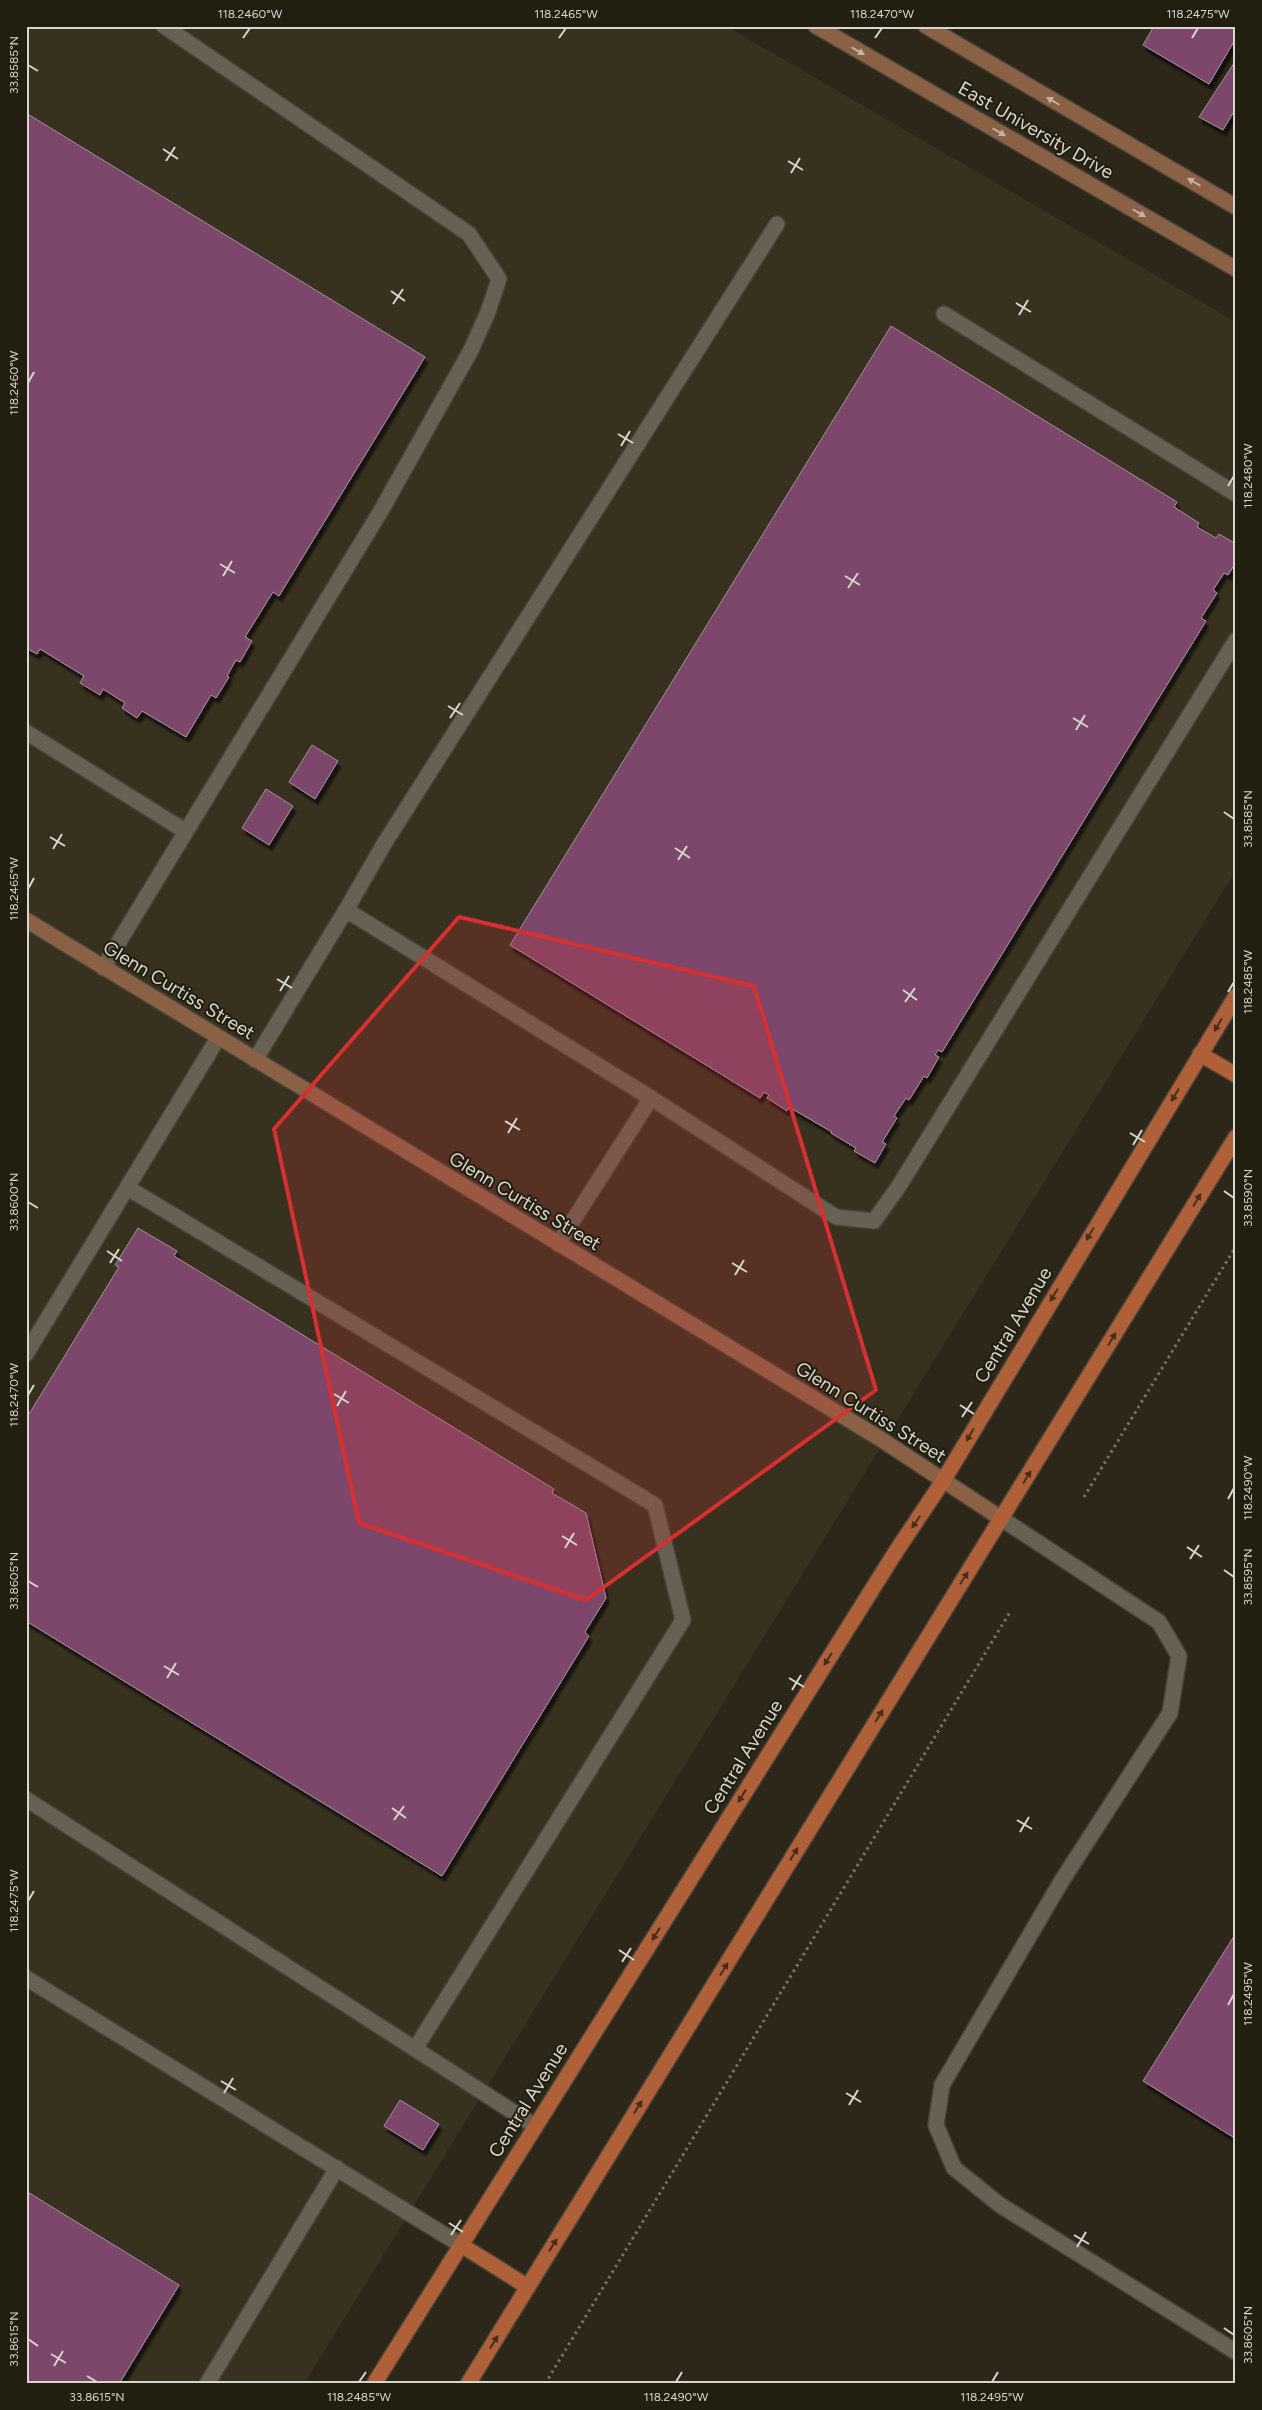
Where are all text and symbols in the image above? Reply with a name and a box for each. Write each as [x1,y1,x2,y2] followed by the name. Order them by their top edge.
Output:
[218,7,283,21] text: 118.2460°W
[534,7,598,21] text: 118.2465°W
[850,7,914,21] text: 118.2470°W
[1166,7,1230,21] text: 118.2475°W
[7,36,21,94] text: 33.8585°N
[851,46,865,55] one-way arrow
[954,76,1118,184] street label: East University Drive
[1047,96,1060,105] one-way arrow
[991,128,1006,136] one-way arrow
[1187,178,1200,187] one-way arrow
[1133,209,1146,218] one-way arrow
[7,350,21,415] text: 118.2460°W
[1241,443,1255,508] text: 118.2480°W
[1241,790,1255,848] text: 33.8585°N
[7,857,21,921] text: 118.2465°W
[99,936,259,1044] street label: Glenn Curtiss Street
[1241,949,1255,1014] text: 118.2485°W
[1214,1018,1223,1031] one-way arrow
[1170,1089,1180,1102] one-way arrow
[445,1147,605,1255] street label: Glenn Curtiss Street
[1241,1169,1255,1227] text: 33.8590°N
[7,1173,21,1231] text: 33.8600°N
[1192,1193,1202,1207] one-way arrow
[1086,1228,1095,1241] one-way arrow
[969,1263,1057,1387] street label: Central Avenue
[1049,1289,1058,1302] one-way arrow
[1108,1332,1117,1345] one-way arrow
[792,1356,950,1468] street label: Glenn Curtiss Street
[7,1363,21,1427] text: 118.2470°W
[966,1428,975,1442] one-way arrow
[1241,1455,1255,1520] text: 118.2490°W
[1023,1471,1032,1484] one-way arrow
[911,1515,921,1528] one-way arrow
[1241,1548,1255,1606] text: 33.8595°N
[7,1552,21,1610] text: 33.8605°N
[960,1571,969,1584] one-way arrow
[824,1652,833,1665] one-way arrow
[699,1695,787,1819] street label: Central Avenue
[874,1709,883,1722] one-way arrow
[737,1790,747,1803] one-way arrow
[789,1848,798,1861] one-way arrow
[7,1869,21,1933] text: 118.2475°W
[651,1927,660,1941] one-way arrow
[719,1962,728,1975] one-way arrow
[1241,1962,1255,2026] text: 118.2495°W
[484,2038,572,2162] street label: Central Avenue
[634,2100,643,2114] one-way arrow
[549,2239,558,2252] one-way arrow
[1241,2306,1255,2364] text: 33.8605°N
[7,2311,21,2367] text: 33.8615°N
[489,2336,498,2349] one-way arrow
[69,2390,125,2404] text: 33.8615°N
[327,2390,392,2404] text: 118.2485°W
[644,2390,709,2404] text: 118.2490°W
[960,2390,1024,2404] text: 118.2495°W

